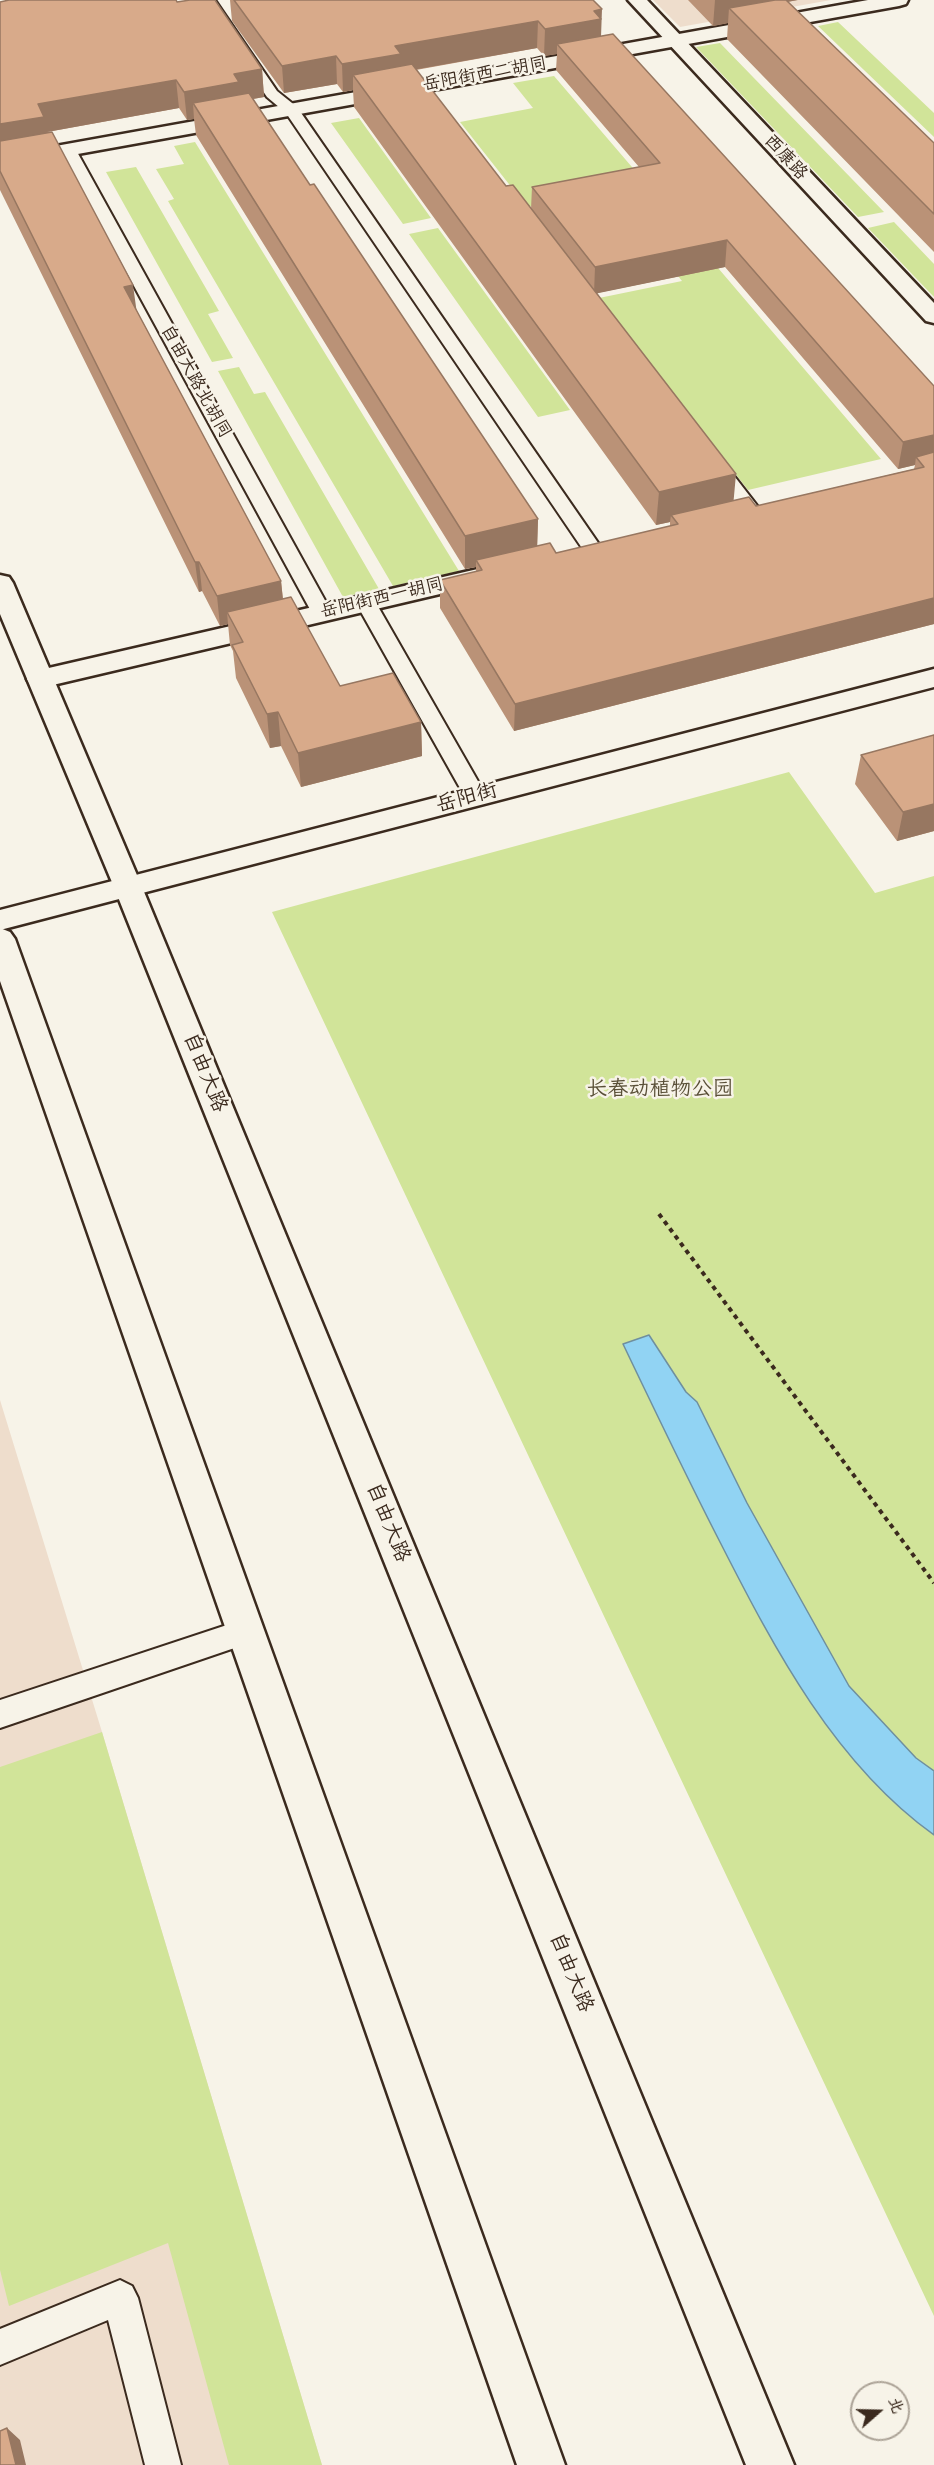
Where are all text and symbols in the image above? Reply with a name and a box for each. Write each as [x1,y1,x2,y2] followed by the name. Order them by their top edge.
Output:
[421,53,549,97] street label: 岳阳街西二胡同
[759,131,811,185] street label: 西康路
[155,322,235,442] street label: 自由大路北胡同
[318,574,446,624] street label: 岳阳街西一胡同
[433,779,501,819] street label: 岳阳街
[177,1029,231,1117] street label: 自由大路
[587,1078,733,1104] park label: 长春动植物公园
[360,1479,414,1567] street label: 自由大路
[543,1929,597,2017] street label: 自由大路
[850,2381,910,2441] north arrow
[883,2394,908,2416] text: 北

